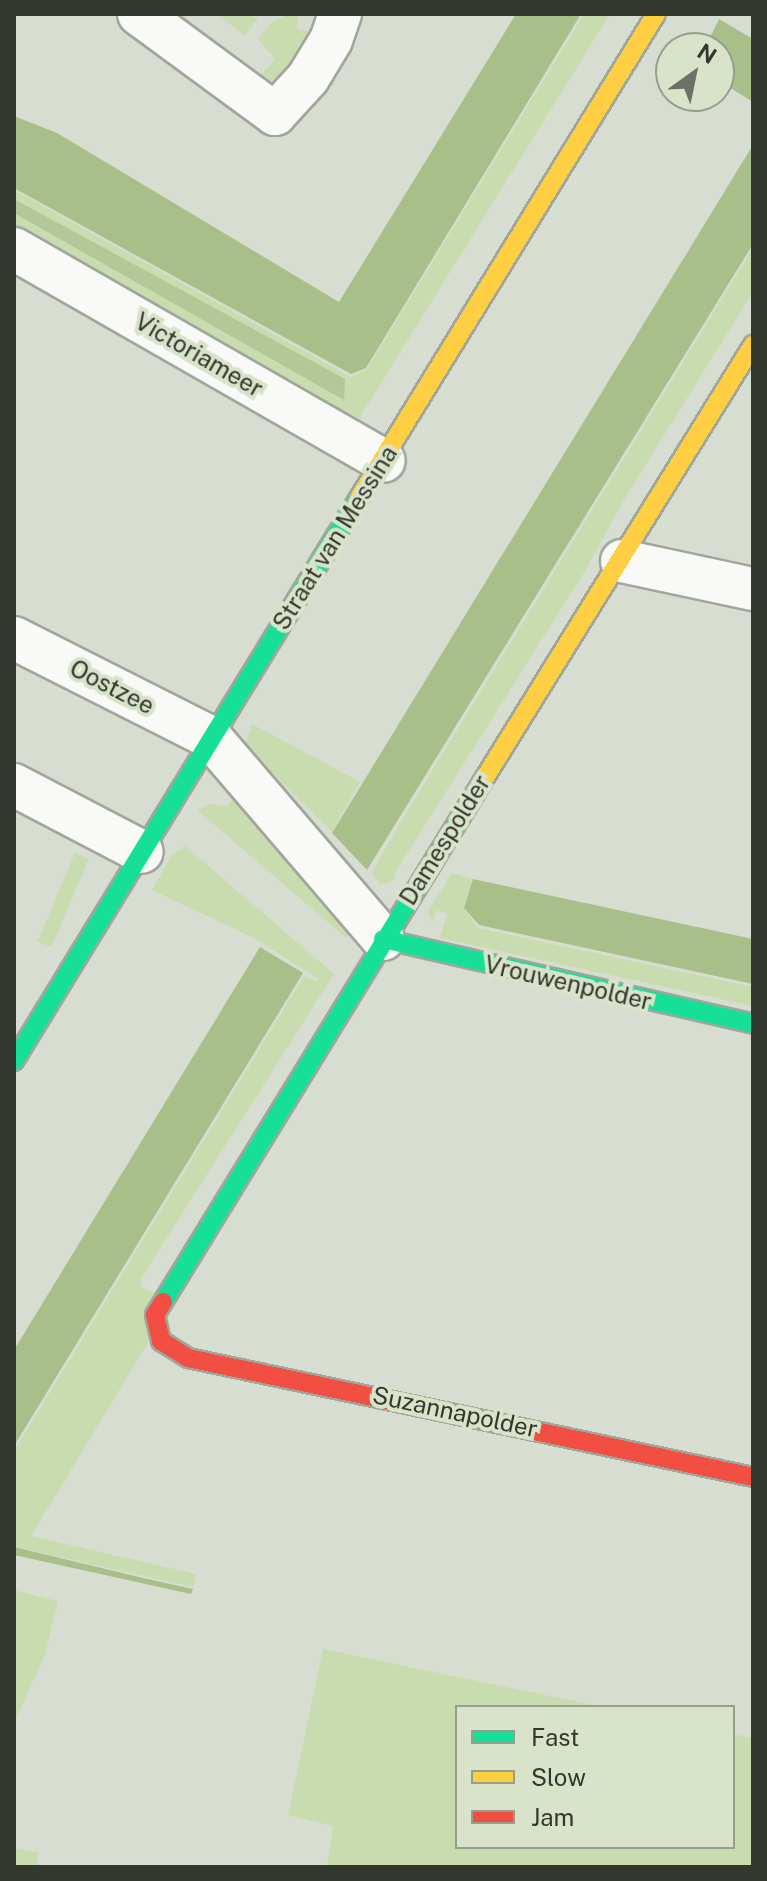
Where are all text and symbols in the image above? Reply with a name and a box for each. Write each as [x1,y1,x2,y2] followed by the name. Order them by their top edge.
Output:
[655,32,735,112] north arrow
[693,38,721,69] text: N
[130,307,268,403] street label: Victoriameer
[267,441,403,635] street label: Straat van Messina
[65,654,159,720] street label: Oostzee
[394,770,496,910] street label: Damespolder
[482,950,654,1016] street label: Vrouwenpolder
[370,1380,540,1444] street label: Suzannapolder
[455,1705,735,1849] legend
[531,1723,579,1751] text: Fast
[531,1763,586,1791] text: Slow
[531,1803,574,1831] text: Jam

